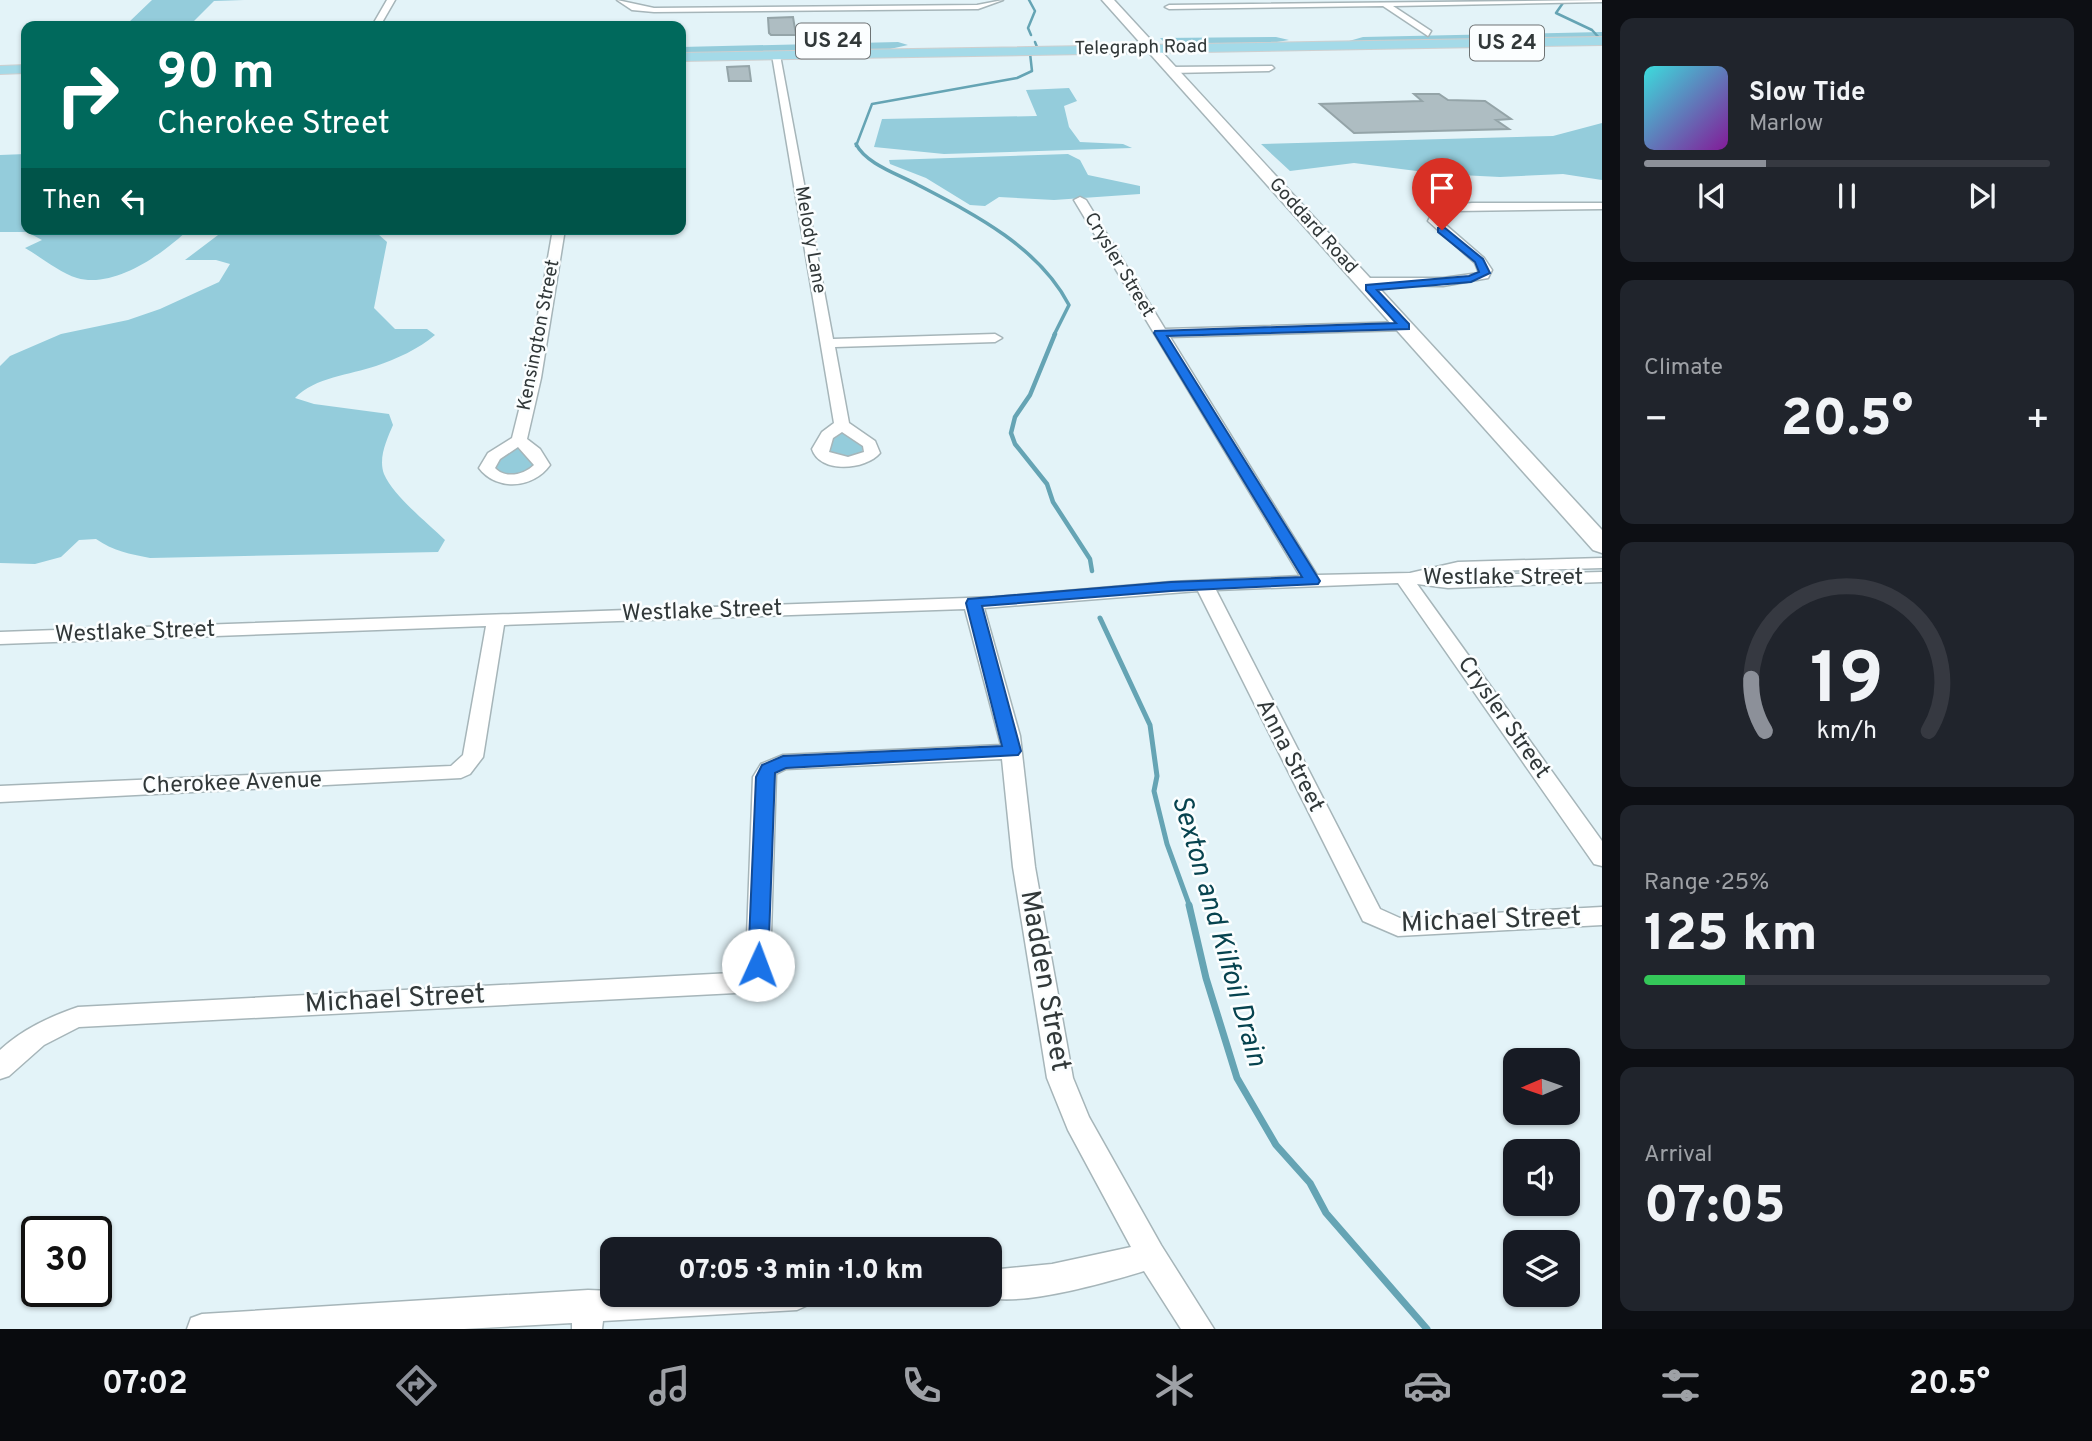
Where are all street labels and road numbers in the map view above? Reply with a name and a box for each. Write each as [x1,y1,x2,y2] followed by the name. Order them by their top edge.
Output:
[796,23,870,58] road number: US 24
[1470,26,1544,60] road number: US 24
[1074,35,1208,61] street label: Telegraph Road
[1263,173,1363,279] street label: Goddard Road
[789,184,831,296] street label: Melody Lane
[1078,208,1160,322] street label: Crysler Street
[513,257,565,413] street label: Kensington Street
[1423,564,1583,593] street label: Westlake Street
[621,595,783,629] street label: Westlake Street
[54,616,216,650] street label: Westlake Street
[1450,651,1556,785] street label: Crysler Street
[1248,695,1330,817] street label: Anna Street
[142,766,322,802] street label: Cherokee Avenue
[1010,888,1078,1074] street label: Madden Street
[1400,900,1582,942] street label: Michael Street
[304,977,486,1023] street label: Michael Street

